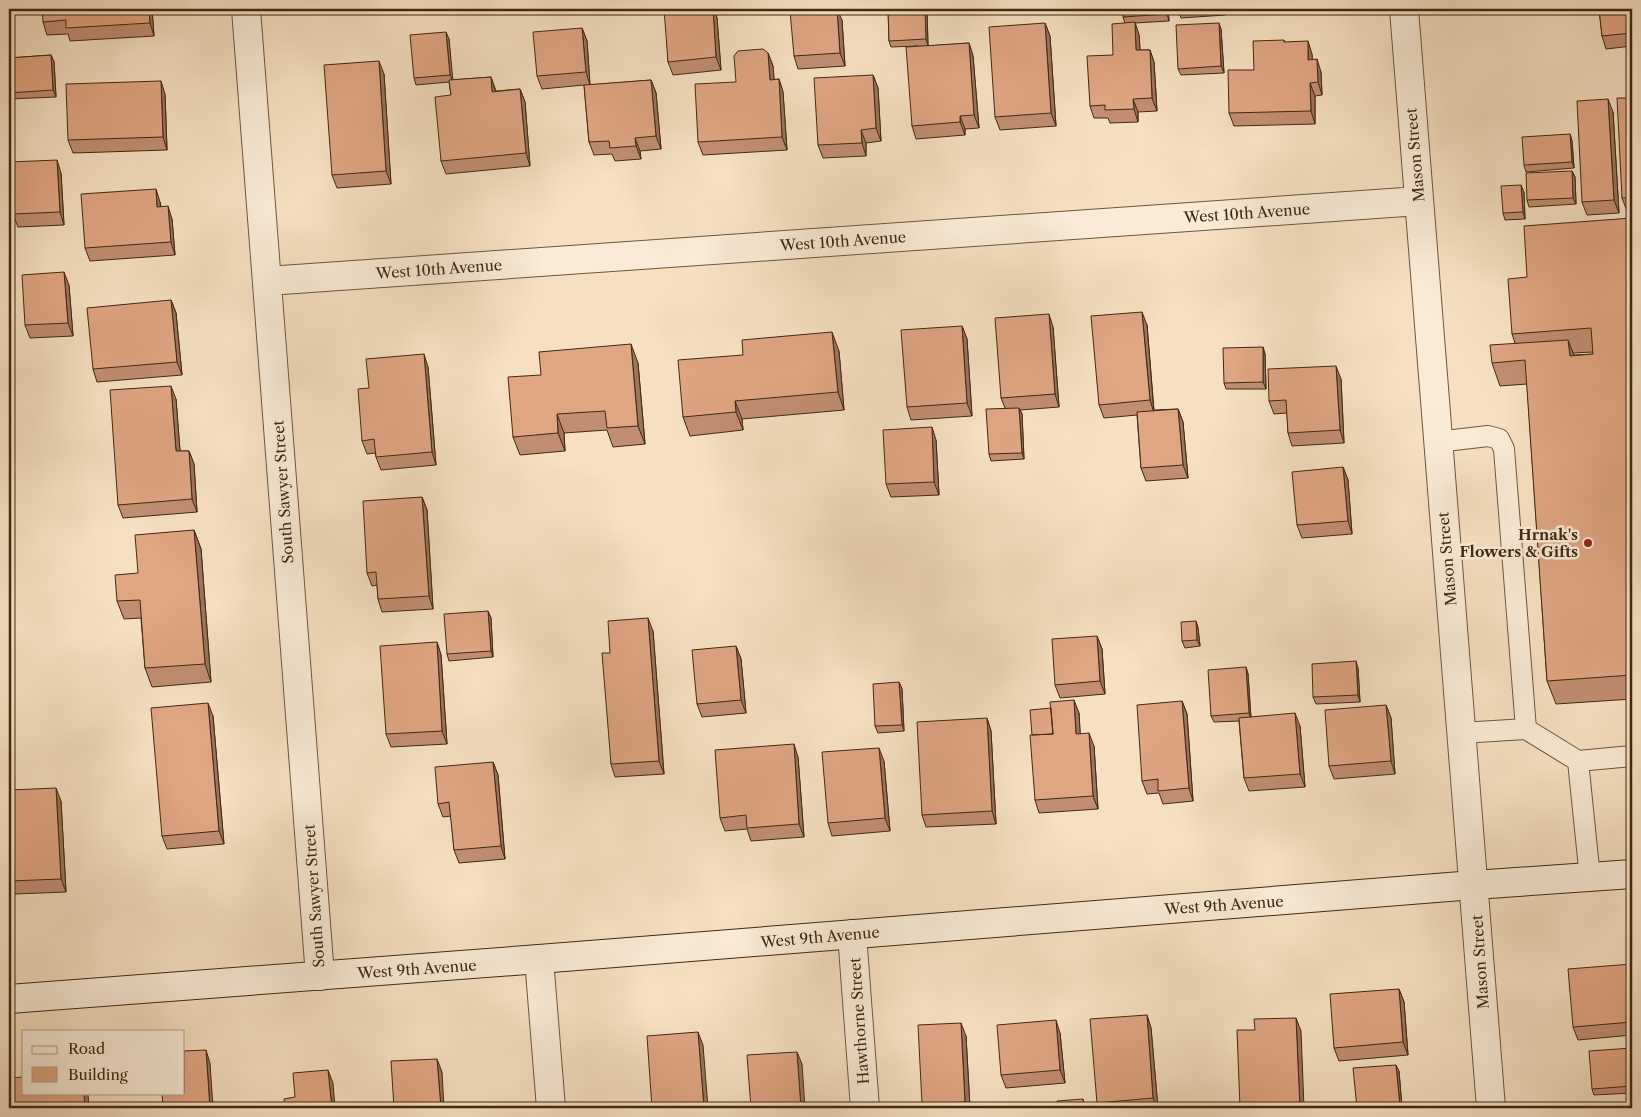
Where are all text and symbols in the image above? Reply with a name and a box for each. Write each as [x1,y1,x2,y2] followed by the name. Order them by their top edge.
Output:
[1401,106,1429,203] street label: Mason Street
[1182,199,1311,227] street label: West 10th Avenue
[778,227,907,255] street label: West 10th Avenue
[374,255,503,283] street label: West 10th Avenue
[268,419,297,564] street label: South Sawyer Street
[1433,510,1461,607] street label: Mason Street
[1459,525,1578,561] place label: Hrnak's Flowers & Gifts
[1582,537,1594,549] marker: Hrnak's Flowers & Gifts
[299,823,328,968] street label: South Sawyer Street
[1163,891,1284,919] street label: West 9th Avenue
[1467,913,1493,1010] street label: Mason Street
[759,922,880,952] street label: West 9th Avenue
[356,955,477,983] street label: West 9th Avenue
[845,956,873,1085] street label: Hawthorne Street
[22,1030,185,1094] legend
[68,1039,105,1058] text: Road
[68,1065,128,1084] text: Building

